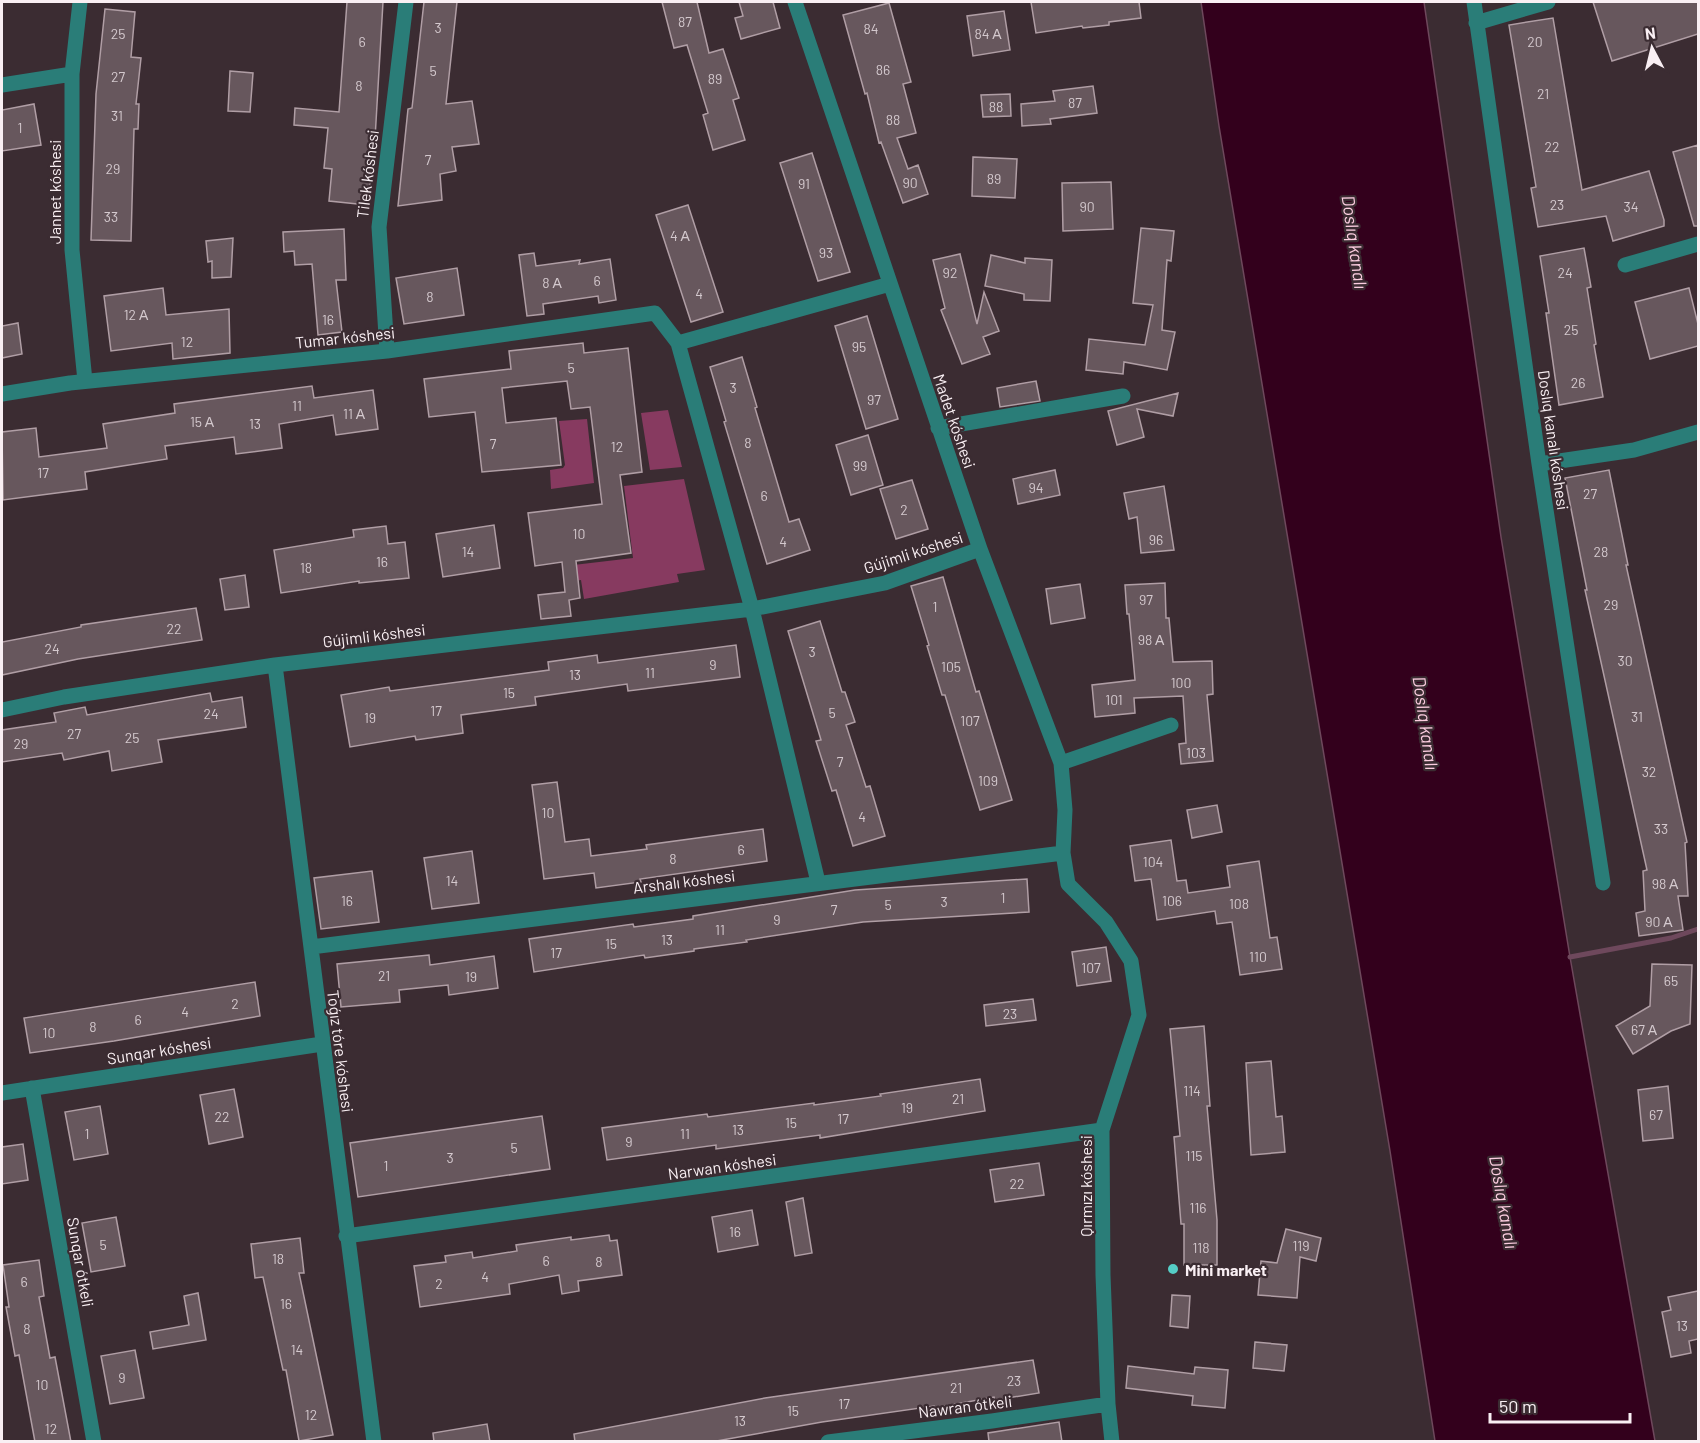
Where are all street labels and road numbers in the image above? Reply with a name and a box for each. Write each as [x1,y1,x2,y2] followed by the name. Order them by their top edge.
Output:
[352,129,382,219] street label: Tilek kóshesi
[45,140,64,244] street label: Jannet kóshesi
[294,322,396,352] street label: Tumar kóshesi
[1535,369,1573,511] street label: Doslıq kanalı kóshesi
[930,371,980,471] street label: Madet kóshesi
[861,527,965,577] street label: Gújimli kóshesi
[322,619,426,651] street label: Gújimli kóshesi
[632,865,736,897] street label: Arshalı kóshesi
[324,989,358,1113] street label: Toǵız tóre kóshesi
[106,1032,212,1068] street label: Sunqar kóshesi
[1076,1135,1095,1237] street label: Qırmızı kóshesi
[667,1149,777,1183] street label: Narwan kóshesi
[64,1216,98,1308] street label: Sunqar ótkeli
[917,1391,1013,1421] street label: Nawran ótkeli

